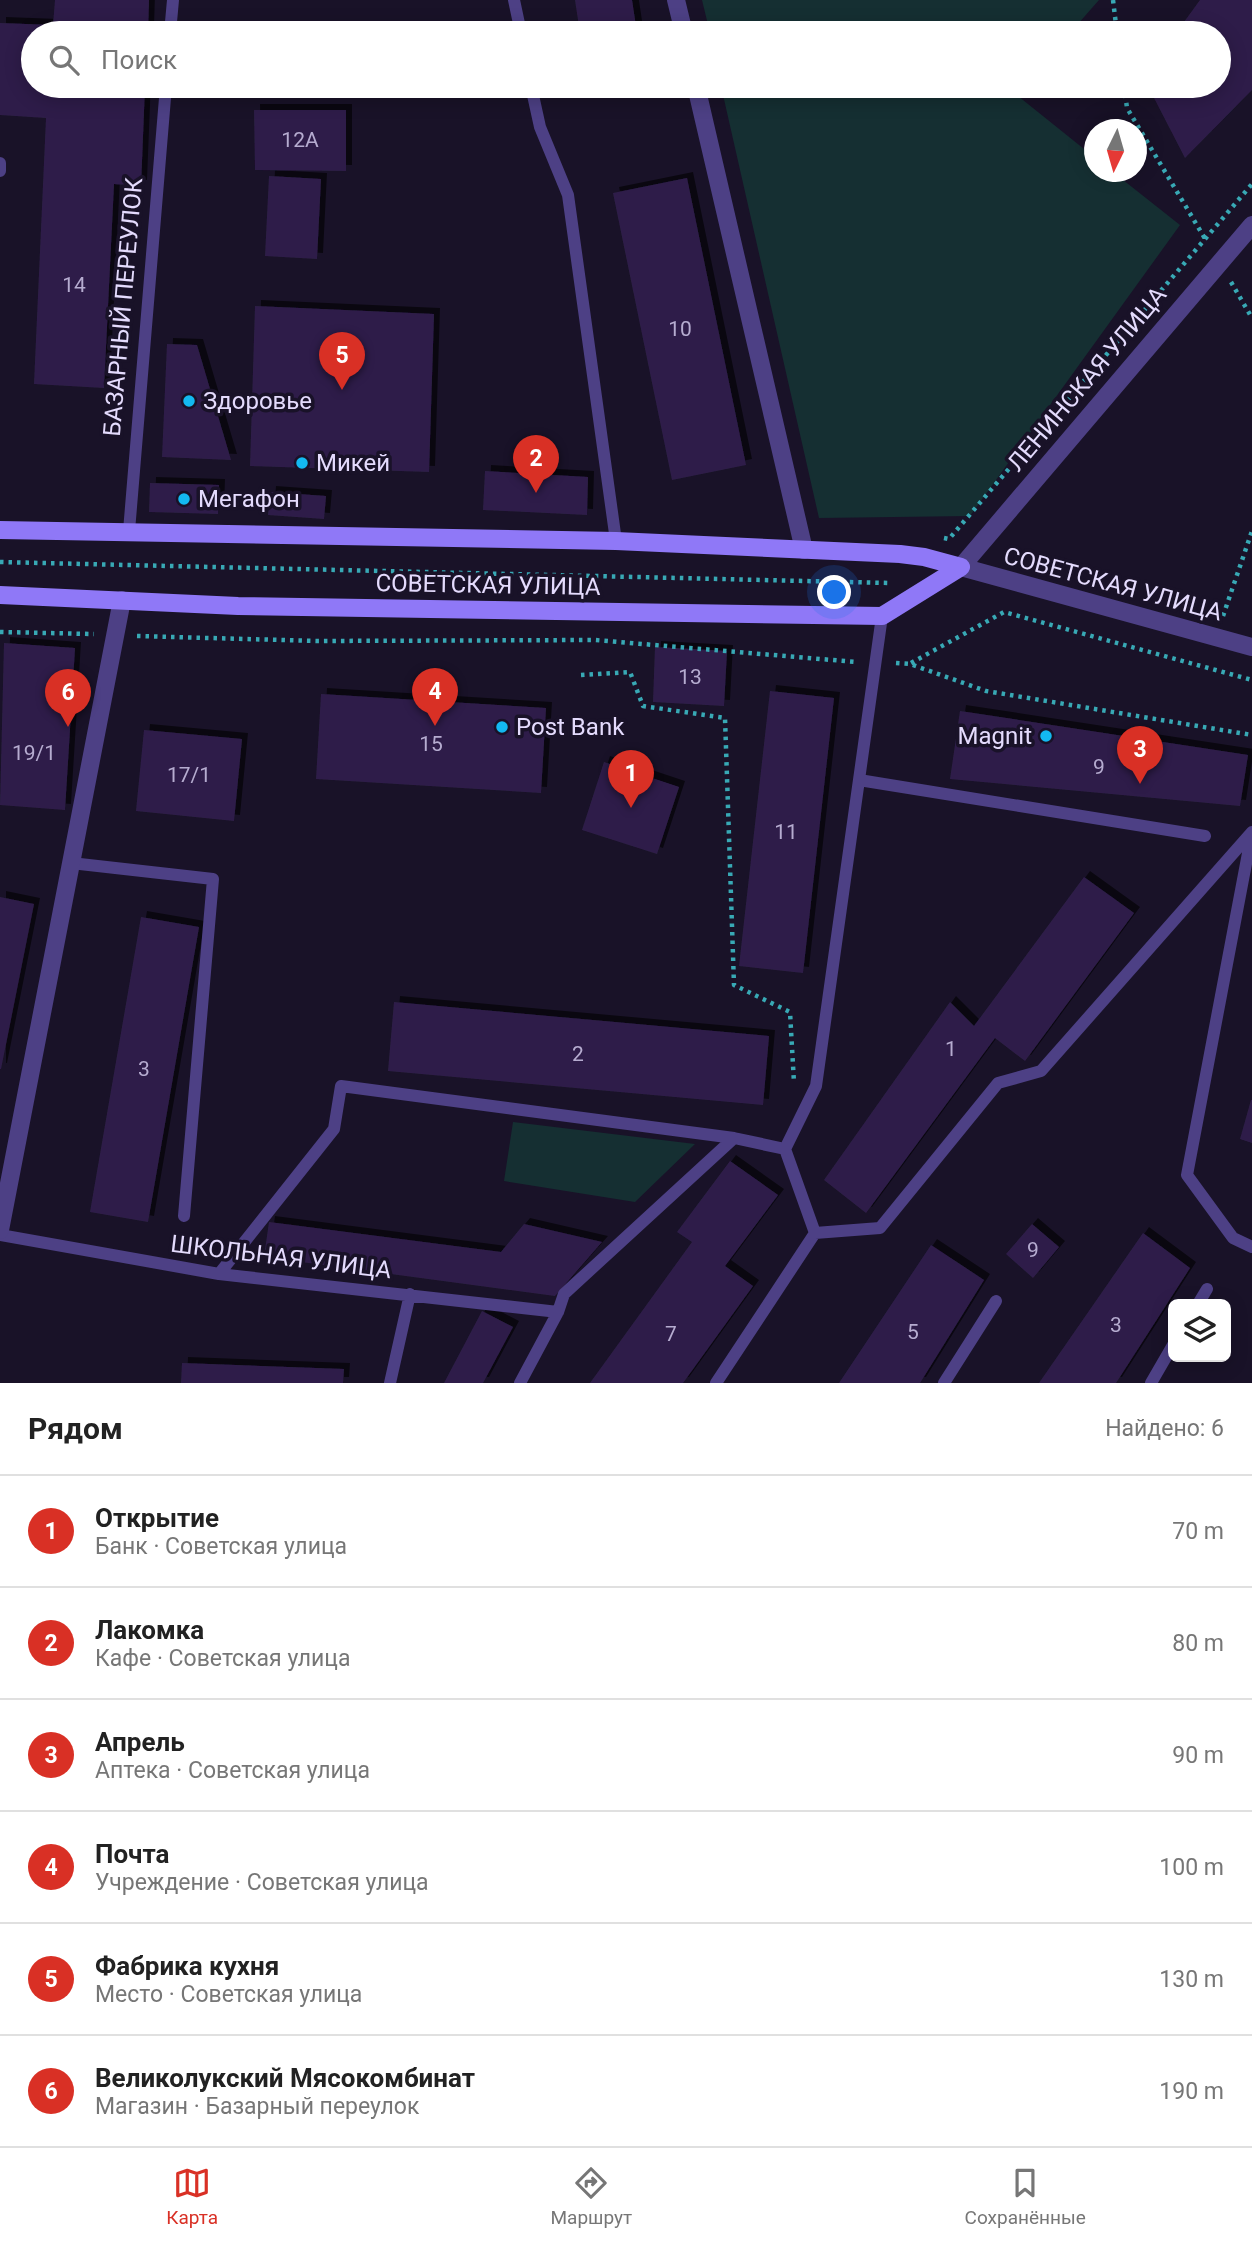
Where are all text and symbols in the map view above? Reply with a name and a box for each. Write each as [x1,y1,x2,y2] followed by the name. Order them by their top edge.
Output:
[21,21,1231,98] search box
[45,41,83,79] icon: search
[101,45,177,75] text: Поиск
[1084,119,1147,182] north arrow
[281,128,319,152] house number: 12А
[98,176,148,438] street label: БАЗАРНЫЙ ПЕРЕУЛОК
[62,273,86,297] house number: 14
[1002,281,1172,477] street label: ЛЕНИНСКАЯ УЛИЦА
[668,317,692,341] house number: 10
[319,332,365,390] pin: 5
[203,387,312,415] place label: Здоровье
[181,393,197,409] marker: Здоровье
[513,435,559,493] pin: 2
[316,449,390,477] place label: Микей
[294,455,310,471] marker: Микей
[198,485,300,513] place label: Мегафон
[176,491,192,507] marker: Мегафон
[1001,541,1226,627] street label: СОВЕТСКАЯ УЛИЦА
[375,569,601,601] street label: СОВЕТСКАЯ УЛИЦА
[817,575,851,609] your location
[678,665,702,689] house number: 13
[412,668,458,726] pin: 4
[45,669,91,727] pin: 6
[516,713,625,741] place label: Post Bank
[494,719,510,735] marker: Post Bank
[958,722,1032,750] place label: Magnit
[1117,726,1163,784] pin: 3
[1038,728,1054,744] marker: Magnit
[419,732,443,756] house number: 15
[12,741,56,765] house number: 19/1
[608,750,654,808] pin: 1
[1093,755,1105,779] house number: 9
[167,763,211,787] house number: 17/1
[774,820,798,844] house number: 11
[945,1037,957,1061] house number: 1
[572,1042,584,1066] house number: 2
[138,1057,150,1081] house number: 3
[169,1230,393,1284] street label: ШКОЛЬНАЯ УЛИЦА
[1027,1238,1039,1262] house number: 9
[1168,1299,1231,1362] map controls
[1168,1299,1231,1362] button: layers
[1110,1313,1122,1337] house number: 3
[907,1320,919,1344] house number: 5
[665,1322,677,1346] house number: 7
[28,1411,123,1446] text: Рядом
[1105,1415,1224,1442] text: Найдено: 6
[95,1503,219,1533] text: Открытие
[44,1518,58,1545] text: 1
[1172,1518,1224,1545] text: 70 m
[95,1533,347,1560] text: Банк · Советская улица
[95,1615,204,1645] text: Лакомка
[44,1630,58,1657] text: 2
[1172,1630,1224,1657] text: 80 m
[95,1645,351,1672] text: Кафе · Советская улица
[95,1727,185,1757] text: Апрель
[44,1742,58,1769] text: 3
[1172,1742,1224,1769] text: 90 m
[95,1757,370,1784] text: Аптека · Советская улица
[95,1839,169,1869] text: Почта
[44,1854,58,1881] text: 4
[1159,1854,1224,1881] text: 100 m
[95,1869,429,1896] text: Учреждение · Советская улица
[95,1951,279,1981] text: Фабрика кухня
[44,1966,58,1993] text: 5
[1159,1966,1224,1993] text: 130 m
[95,1981,362,2008] text: Место · Советская улица
[95,2063,475,2093] text: Великолукский Мясокомбинат
[44,2078,58,2105] text: 6
[1159,2078,1224,2105] text: 190 m
[95,2093,419,2120] text: Магазин · Базарный переулок
[166,2164,218,2229] tab: Карта
[550,2164,632,2229] tab: Маршрут
[965,2164,1086,2229] tab: Сохранённые

